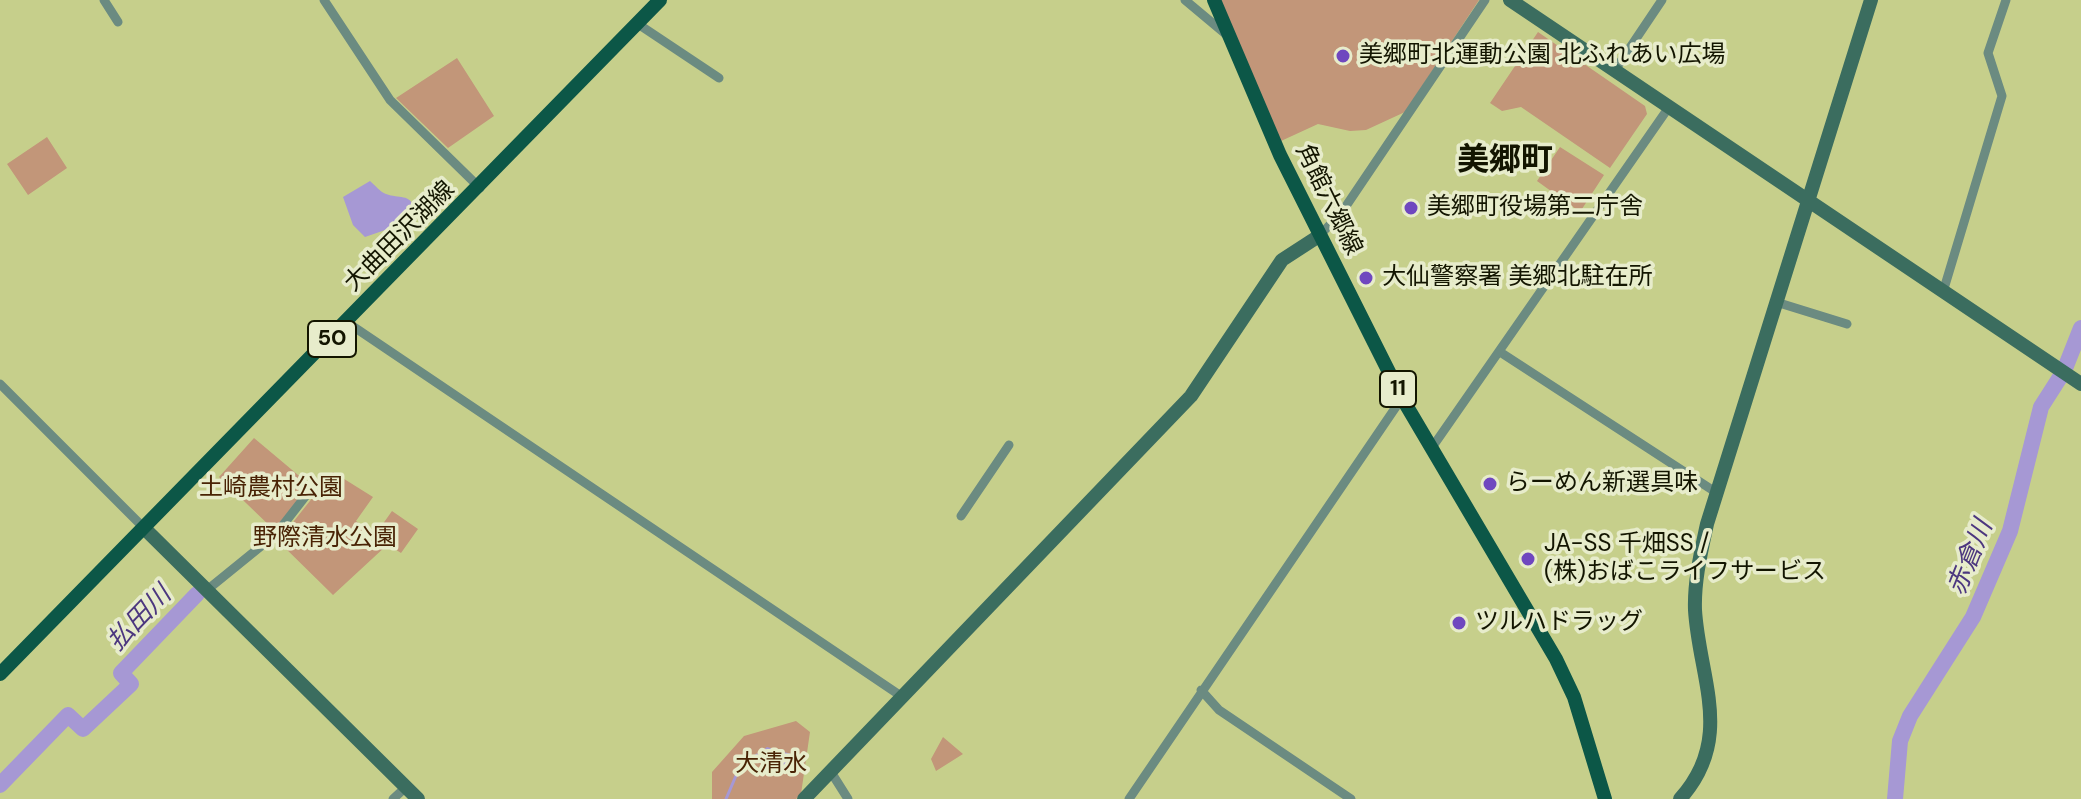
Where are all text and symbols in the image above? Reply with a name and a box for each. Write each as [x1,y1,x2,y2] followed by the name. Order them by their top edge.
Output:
[1359,42,1725,70] place label: 美郷町北運動公園 北ふれあい広場
[1334,47,1352,65] marker: 美郷町北運動公園 北ふれあい広場
[1289,140,1367,260] street label: 角館六郷線
[1457,143,1553,181] district label: 美郷町
[339,176,461,298] street label: 大曲田沢湖線
[1427,194,1643,222] place label: 美郷町役場第二庁舎
[1402,199,1420,217] marker: 美郷町役場第二庁舎
[1382,264,1652,292] place label: 大仙警察署 美郷北駐在所
[1357,269,1375,287] marker: 大仙警察署 美郷北駐在所
[308,321,356,357] road number: 50
[1380,371,1416,407] road number: 11
[1506,470,1698,498] place label: らーめん新選具味
[199,475,343,503] park label: 土崎農村公園
[1481,475,1499,493] marker: らーめん新選具味
[1942,516,2000,600] water label: 赤倉川
[253,525,397,553] park label: 野際清水公園
[1544,531,1826,587] place label: JA-SS 千畑SS / (株)おばこライフサービス
[1519,550,1537,568] marker: JA-SS 千畑SS / (株)おばこライフサービス
[102,580,178,658] water label: 払田川
[1475,609,1643,637] place label: ツルハドラッグ
[1450,614,1468,632] marker: ツルハドラッグ
[735,751,807,779] park label: 大清水

